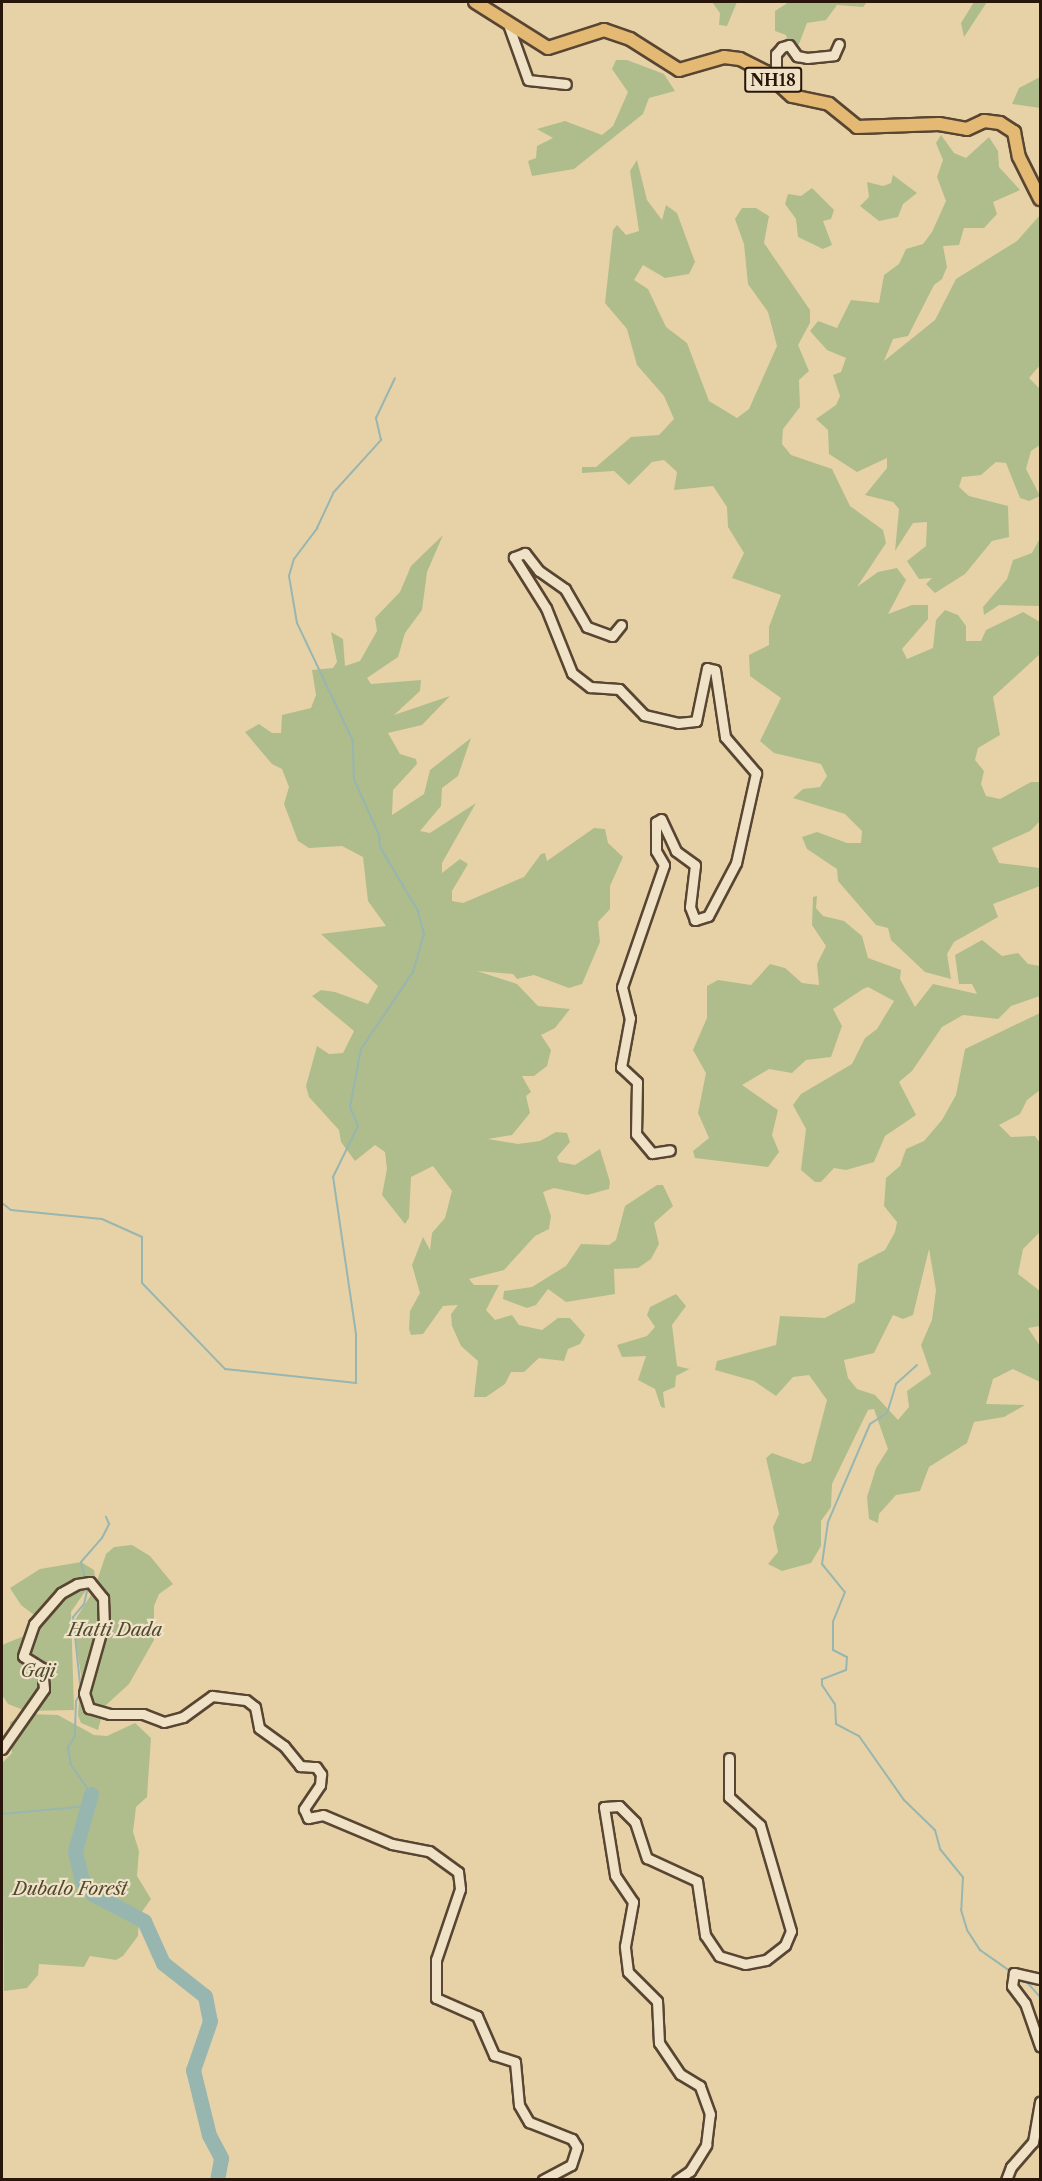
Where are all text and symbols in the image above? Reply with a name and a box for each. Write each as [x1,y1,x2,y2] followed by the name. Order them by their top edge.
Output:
[743,67,803,93] road number: NH18
[68,1619,162,1641] park label: Hatti Dada
[21,1660,55,1682] park label: Gaji
[13,1878,127,1900] park label: Dubalo Forest

